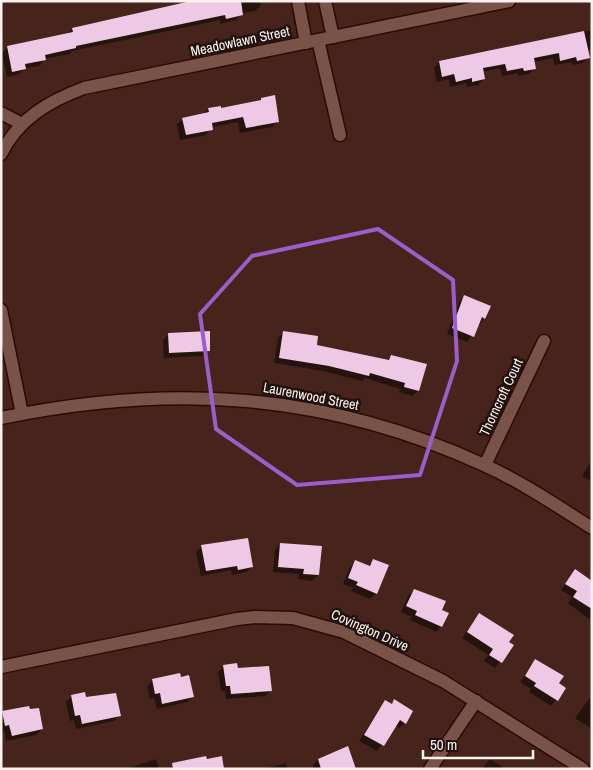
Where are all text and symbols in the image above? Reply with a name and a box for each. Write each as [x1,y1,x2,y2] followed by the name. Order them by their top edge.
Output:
[189,22,291,60] street label: Meadowlawn Street
[475,355,527,439] street label: Thorncroft Court
[262,378,360,414] street label: Laurenwood Street
[328,605,412,655] street label: Covington Drive
[423,728,533,760] scale bar
[430,734,457,755] text: 50 m

